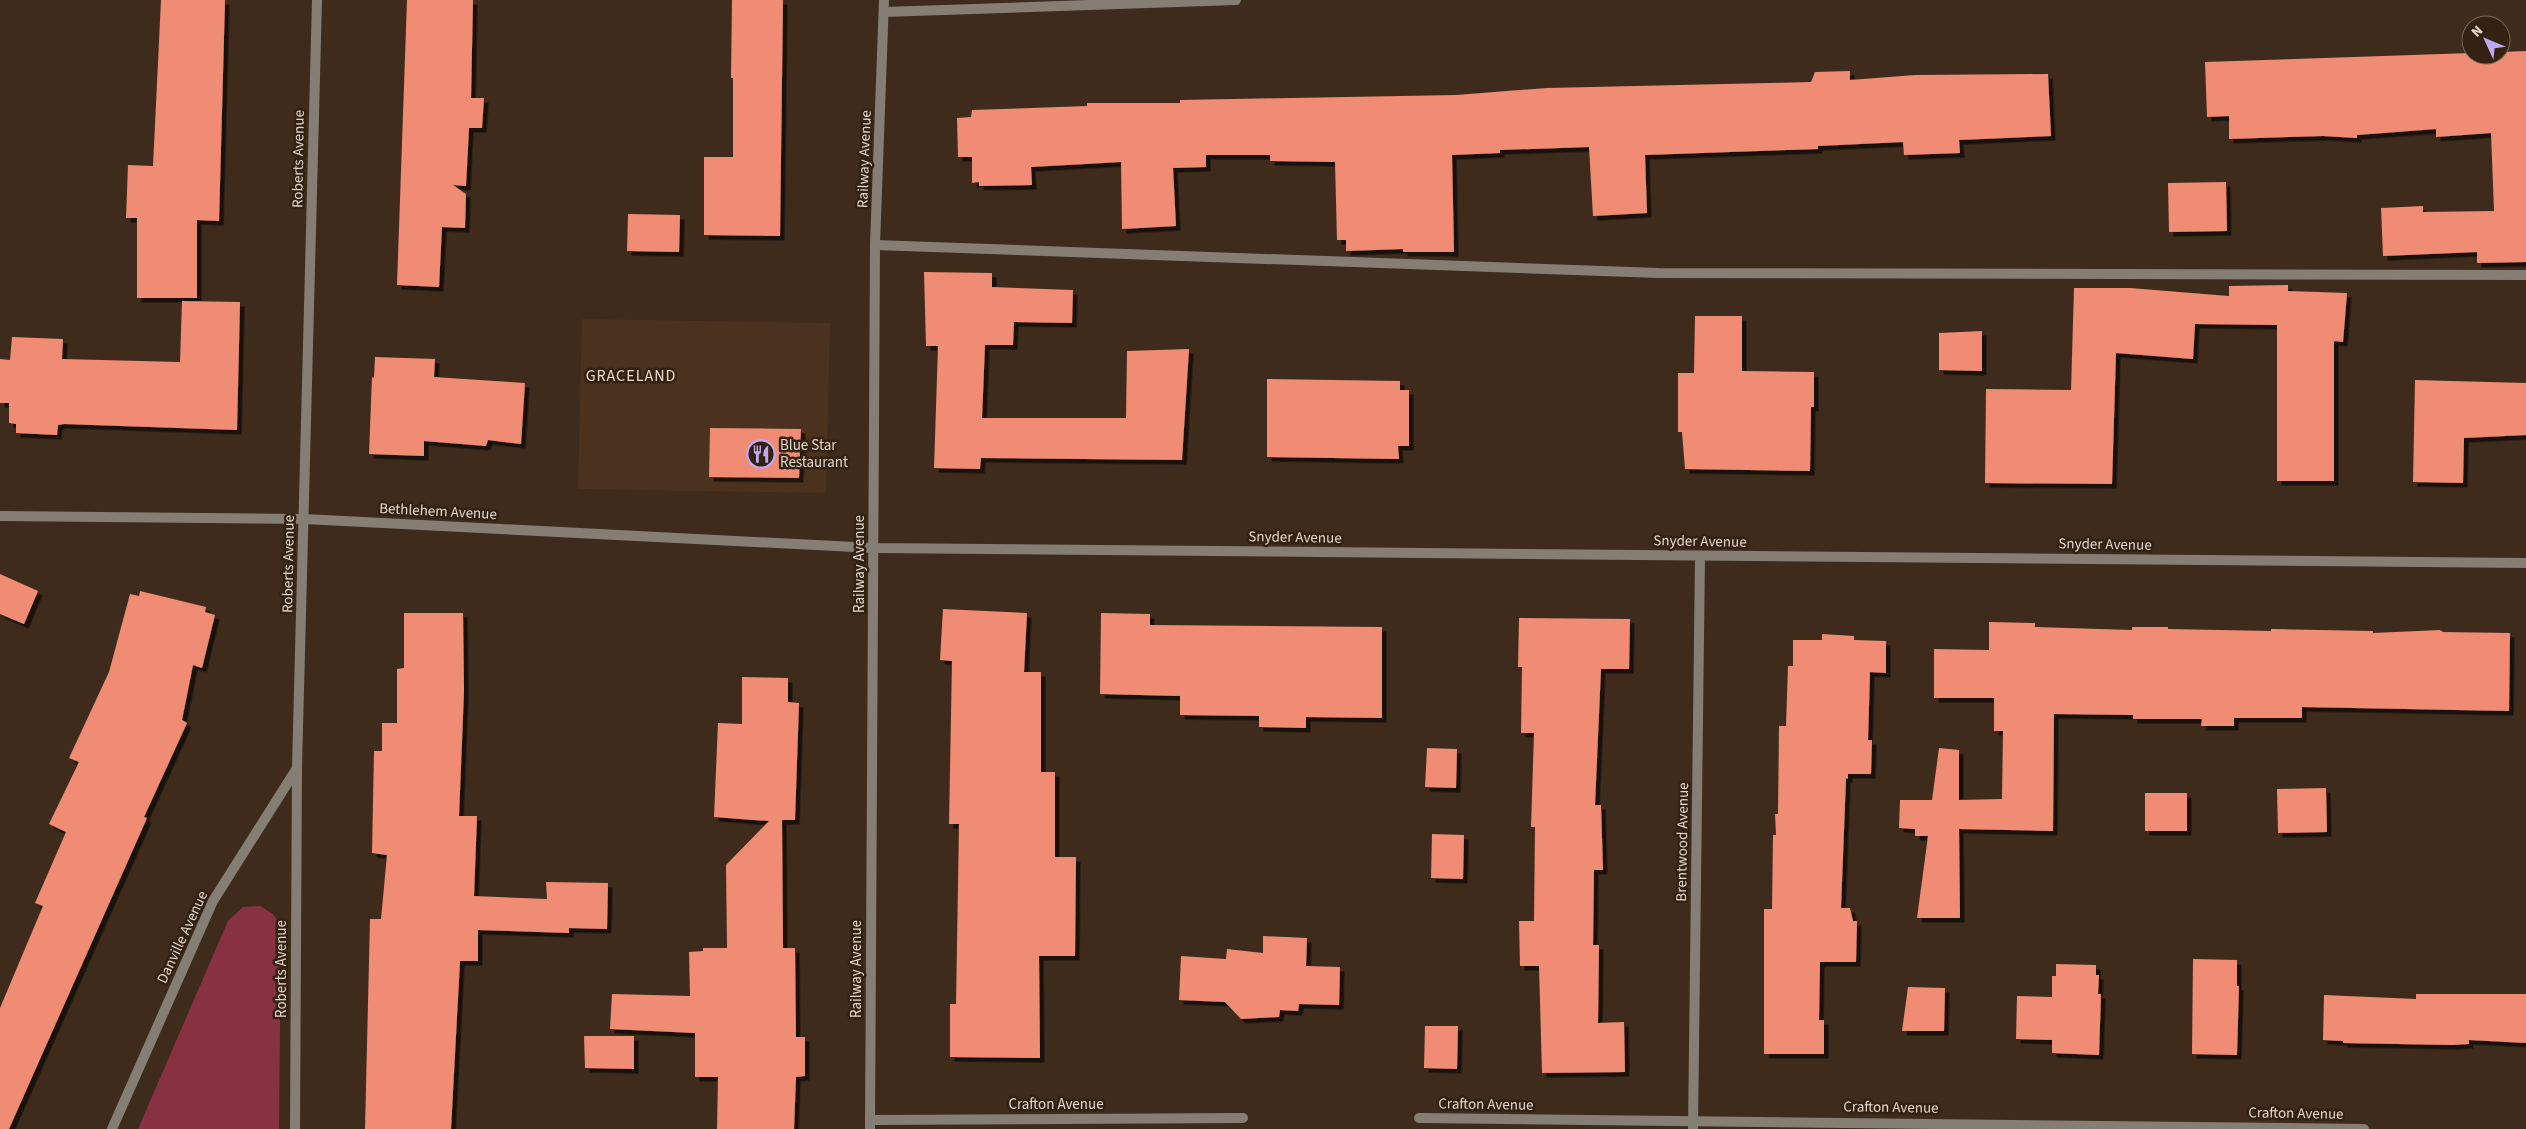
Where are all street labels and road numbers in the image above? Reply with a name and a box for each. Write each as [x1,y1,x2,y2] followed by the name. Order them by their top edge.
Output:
[287,110,310,208] street label: Roberts Avenue
[852,110,877,208] street label: Railway Avenue
[379,498,497,525] street label: Bethlehem Avenue
[277,515,300,613] street label: Roberts Avenue
[849,515,870,613] street label: Railway Avenue
[1248,526,1342,549] street label: Snyder Avenue
[1653,530,1747,553] street label: Snyder Avenue
[2058,533,2152,556] street label: Snyder Avenue
[1671,782,1694,902] street label: Brentwood Avenue
[152,887,213,987] street label: Danville Avenue
[271,920,292,1018] street label: Roberts Avenue
[846,920,867,1018] street label: Railway Avenue
[1438,1093,1534,1116] street label: Crafton Avenue
[1008,1094,1104,1115] street label: Crafton Avenue
[1843,1096,1939,1119] street label: Crafton Avenue
[2248,1102,2344,1125] street label: Crafton Avenue

